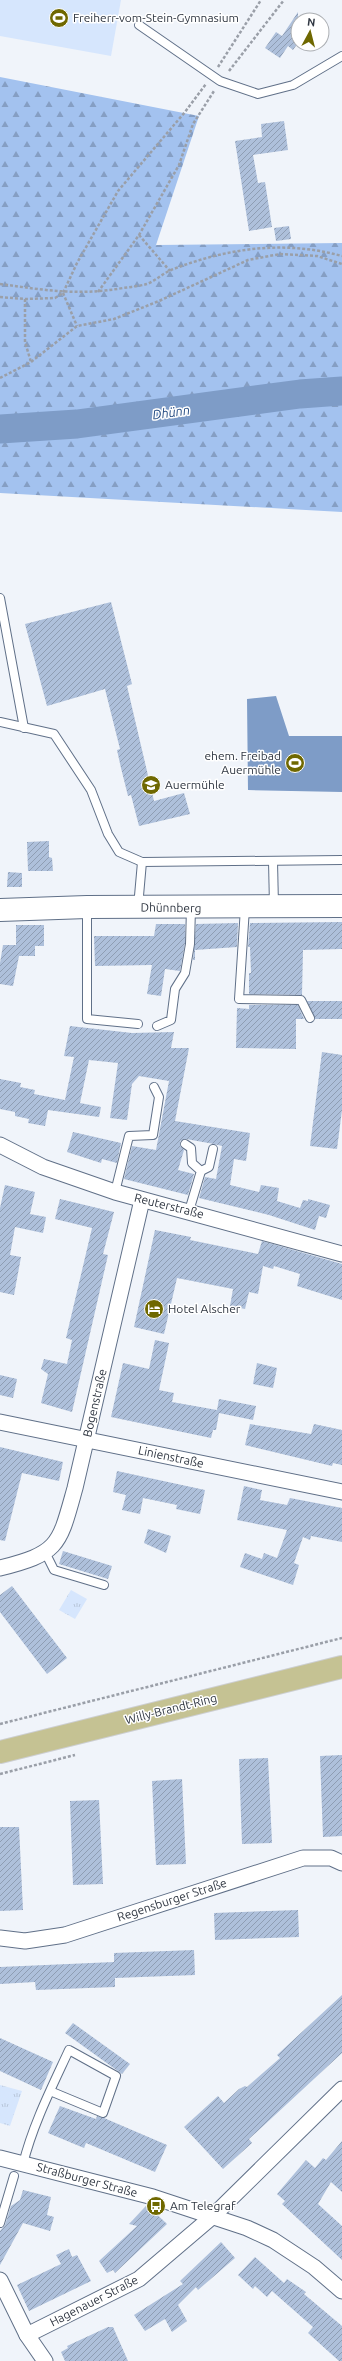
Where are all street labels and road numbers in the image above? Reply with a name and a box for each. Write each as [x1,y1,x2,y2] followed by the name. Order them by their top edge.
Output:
[140,900,202,915] street label: Dhünnberg
[133,1191,205,1220] street label: Reuterstraße
[80,1368,109,1438] street label: Bogenstraße
[137,1443,205,1470] street label: Linienstraße
[124,1691,218,1726] street label: Willy-Brandt-Ring
[115,1876,228,1923] street label: Regensburger Straße
[35,2160,139,2199] street label: Straßburger Straße
[47,2273,140,2328] street label: Hagenauer Straße

